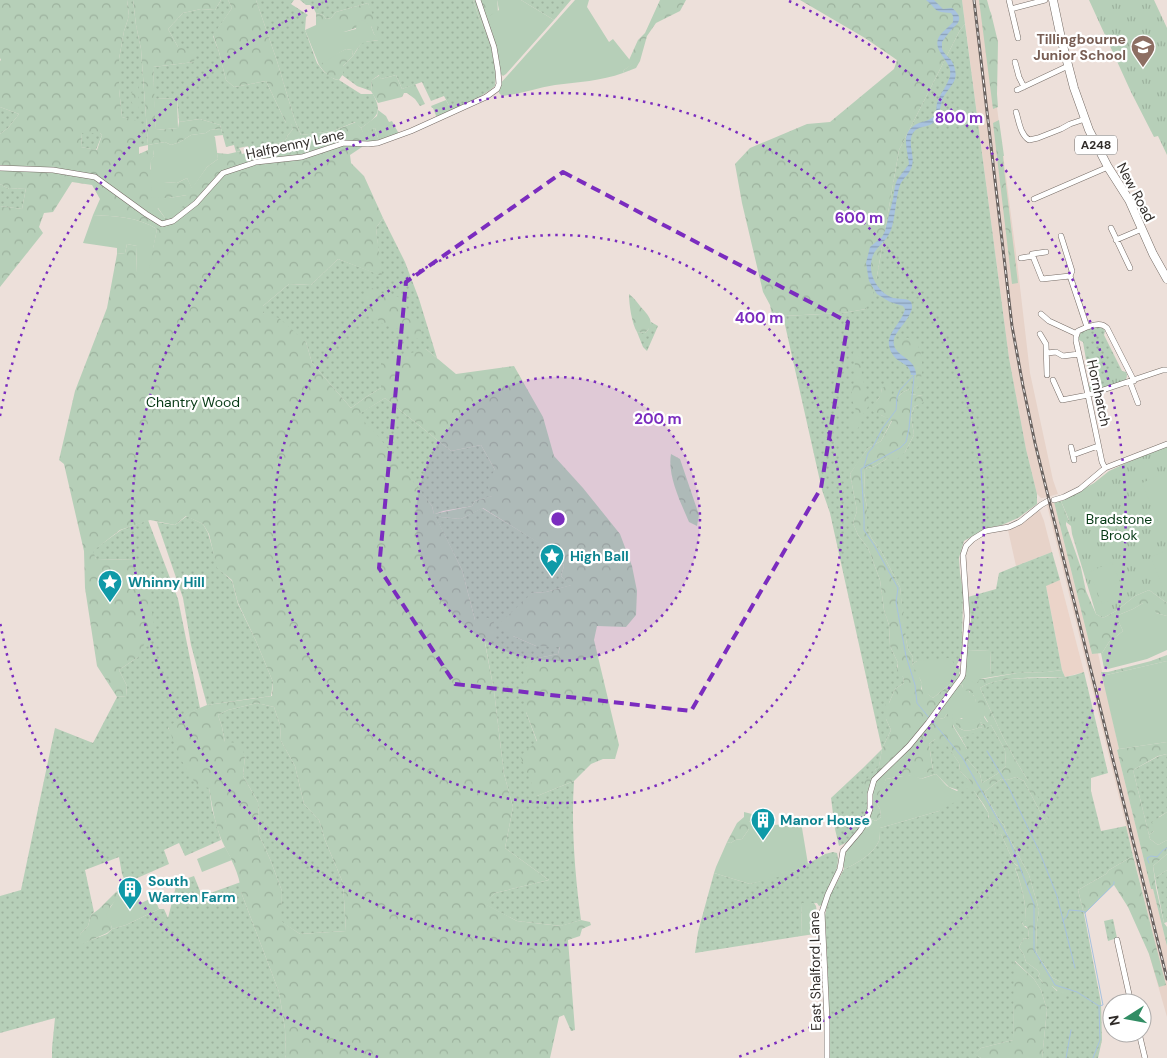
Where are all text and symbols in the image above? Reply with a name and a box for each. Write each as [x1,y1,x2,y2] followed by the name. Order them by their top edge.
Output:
[1033,30,1126,64] place label: Tillingbourne Junior School
[1130,34,1156,68] school or university icon: Tillingbourne Junior School
[935,108,983,128] text: 800 m
[244,125,346,163] street label: Halfpenny Lane
[1075,136,1117,154] road number: A248
[1113,159,1159,225] street label: New Road
[835,208,883,228] text: 600 m
[735,308,783,328] text: 400 m
[1083,358,1115,428] street label: Hornhatch
[146,393,240,411] park label: Chantry Wood
[634,409,682,429] text: 200 m
[549,510,567,528] centre of rings
[1086,510,1152,544] park label: Bradstone Brook
[539,543,565,577] place icon: High Ball
[570,547,629,565] place label: High Ball
[97,569,123,603] place icon: Whinny Hill
[128,573,205,591] place label: Whinny Hill
[750,807,776,841] building icon: Manor House
[780,811,870,829] place label: Manor House
[148,872,236,906] place label: South Warren Farm
[117,876,143,910] building icon: South Warren Farm
[805,911,825,1031] street label: East Shalford Lane
[1102,993,1152,1043] north arrow
[1104,1014,1124,1027] text: N

